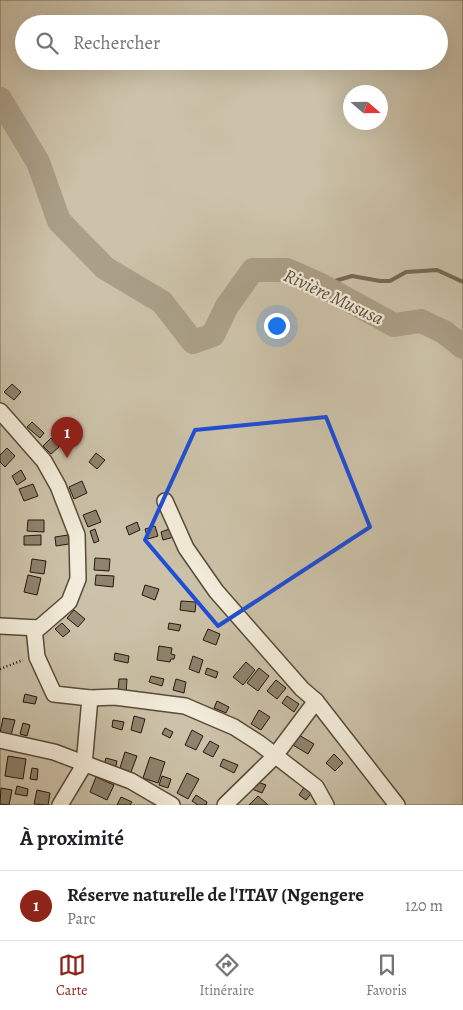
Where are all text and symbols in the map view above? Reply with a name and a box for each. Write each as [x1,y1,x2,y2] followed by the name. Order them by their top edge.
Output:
[15,15,448,70] search box
[33,29,61,57] icon: search
[73,30,160,56] text: Rechercher
[343,85,388,130] north arrow
[279,262,388,331] water label: Rivière Mususa
[264,313,290,339] your location
[51,417,83,458] pin: 1
[20,824,124,852] text: À proximité
[67,882,364,908] text: Réserve naturelle de l'ITAV (Ngengere
[33,895,39,917] text: 1
[405,895,443,917] text: 120 m
[67,908,96,930] text: Parc
[56,951,88,1000] tab: Carte
[200,951,254,1000] tab: Itinéraire
[366,951,407,1000] tab: Favoris

